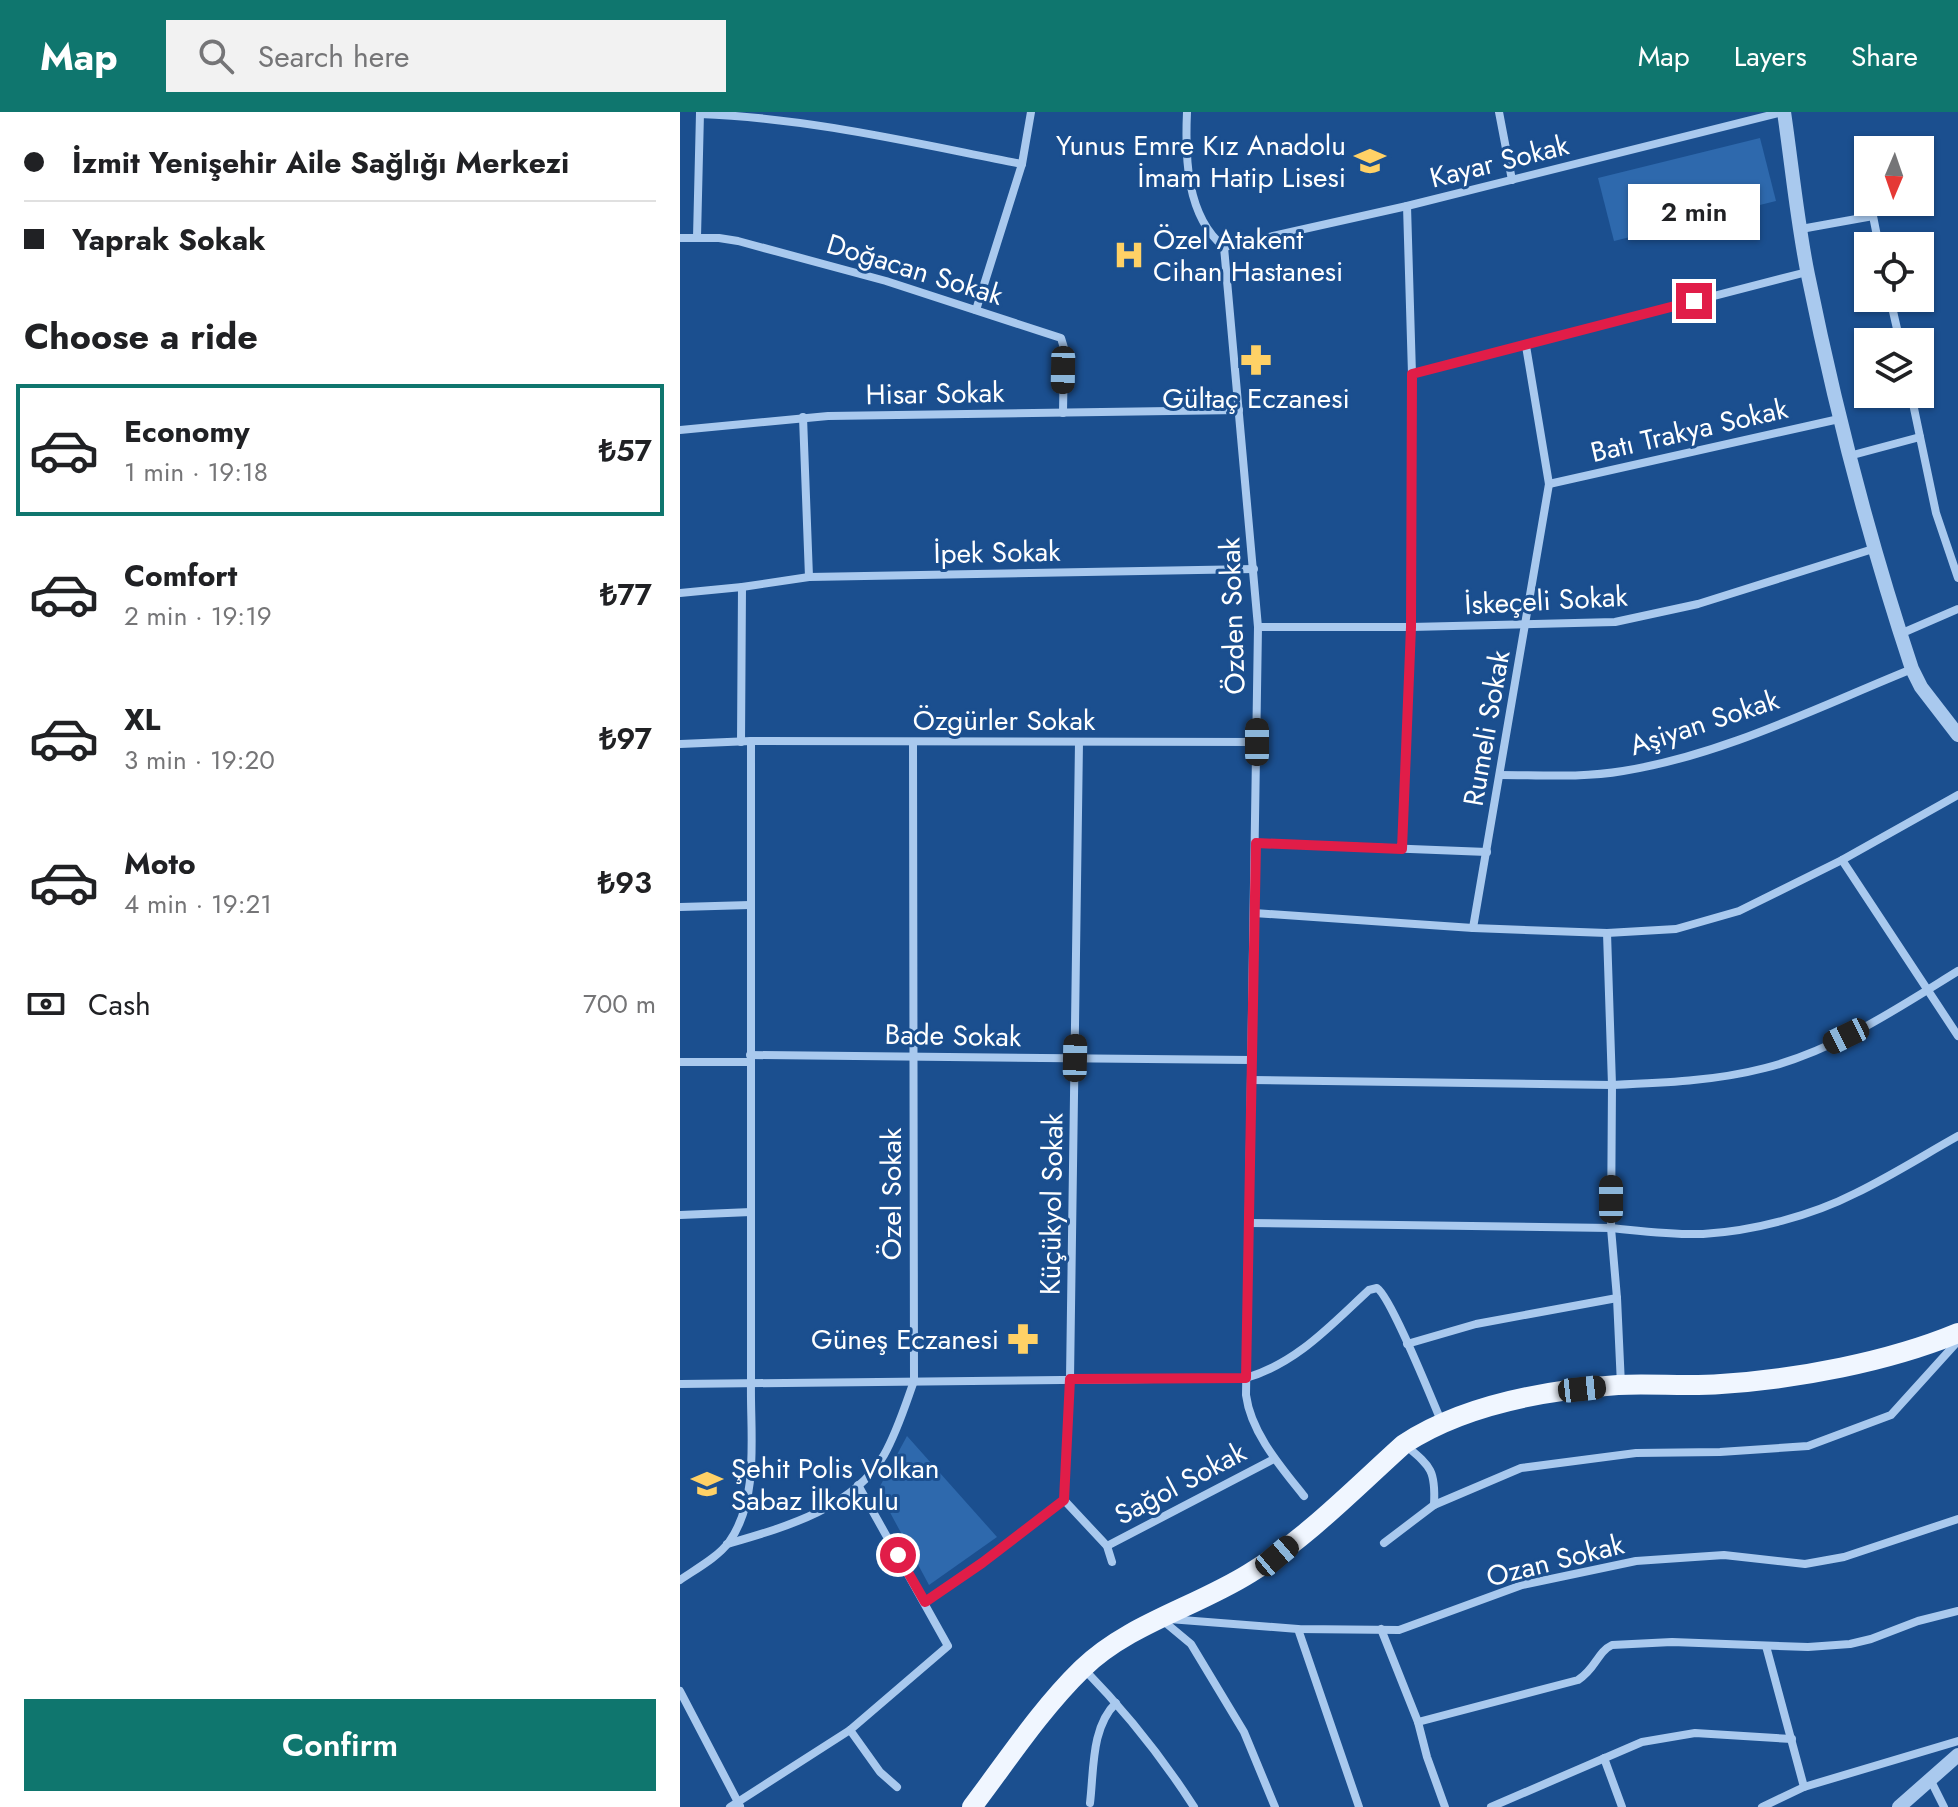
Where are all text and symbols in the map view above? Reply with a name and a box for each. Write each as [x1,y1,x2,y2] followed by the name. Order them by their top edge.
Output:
[166,20,726,92] search box
[40,29,118,84] text: Map
[194,34,238,78] icon: search
[258,35,410,78] text: Search here
[1638,36,1690,77] text: Map
[1734,36,1807,77] text: Layers
[1851,36,1918,77] text: Share
[1425,124,1573,199] street label: Kayar Sokak
[1056,125,1346,198] place label: Yunus Emre Kız Anadolu İmam Hatip Lisesi
[1854,136,1934,216] north arrow
[1854,136,1934,408] map controls
[72,141,569,184] text: İzmit Yenişehir Aile Sağlığı Merkezi
[1353,144,1387,178] school or university icon: Yunus Emre Kız Anadolu İmam Hatip Lisesi
[1628,185,1760,241] callout: 2 min
[1661,193,1727,231] text: 2 min
[72,218,266,261] text: Yaprak Sokak
[1153,219,1343,292] place label: Özel Atakent Cihan Hastanesi
[822,223,1009,316] street label: Doğacan Sokak
[1854,232,1934,312] button: locate
[1112,238,1146,272] hospital icon: Özel Atakent Cihan Hastanesi
[1676,283,1712,319] route end
[24,310,258,362] text: Choose a ride
[1854,328,1934,408] button: layers
[1239,343,1273,377] pharmacy icon: Gültaç Eczanesi
[1051,346,1075,394] car
[865,372,1005,415] street label: Hisar Sokak
[1162,378,1350,419] place label: Gültaç Eczanesi
[1587,388,1792,473] street label: Batı Trakya Sokak
[124,410,250,453] text: Economy
[28,414,100,486] icon: car
[599,429,652,472] text: ₺57
[124,453,268,491] text: 1 min · 19:18
[933,531,1061,574] street label: İpek Sokak
[1209,536,1256,695] street label: Özden Sokak
[124,554,237,597] text: Comfort
[28,558,100,630] icon: car
[600,573,652,616] text: ₺77
[1463,576,1629,625] street label: İskeçeli Sokak
[124,597,272,635] text: 2 min · 19:19
[1453,646,1520,809] street label: Rumeli Sokak
[1624,679,1785,766] street label: Aşiyan Sokak
[124,698,160,741] text: XL
[913,700,1096,741] street label: Özgürler Sokak
[28,702,100,774] icon: car
[599,717,652,760] text: ₺97
[1245,718,1269,766] car
[124,741,275,779] text: 3 min · 19:20
[124,842,196,885] text: Moto
[28,846,100,918] icon: car
[598,861,652,904] text: ₺93
[124,885,272,923] text: 4 min · 19:21
[24,982,68,1026] icon: cash
[88,983,151,1026] text: Cash
[583,985,656,1023] text: 700 m
[884,1014,1022,1057] street label: Bade Sokak
[1819,1015,1873,1057] car
[1063,1034,1087,1082] car
[1029,1112,1074,1295] street label: Küçükyol Sokak
[871,1127,912,1260] street label: Özel Sokak
[1599,1175,1623,1223] car
[811,1319,999,1360] place label: Güneş Eczanesi
[1006,1322,1040,1356] pharmacy icon: Güneş Eczanesi
[1557,1375,1607,1403] car
[1107,1431,1254,1535] street label: Sağol Sokak
[731,1448,940,1521] place label: Şehit Polis Volkan Sabaz İlkokulu
[690,1467,724,1501] school or university icon: Şehit Polis Volkan Sabaz İlkokulu
[1482,1523,1629,1597] street label: Ozan Sokak
[1251,1531,1303,1581] car
[880,1537,916,1573] route start
[24,1699,656,1791] button: Confirm

